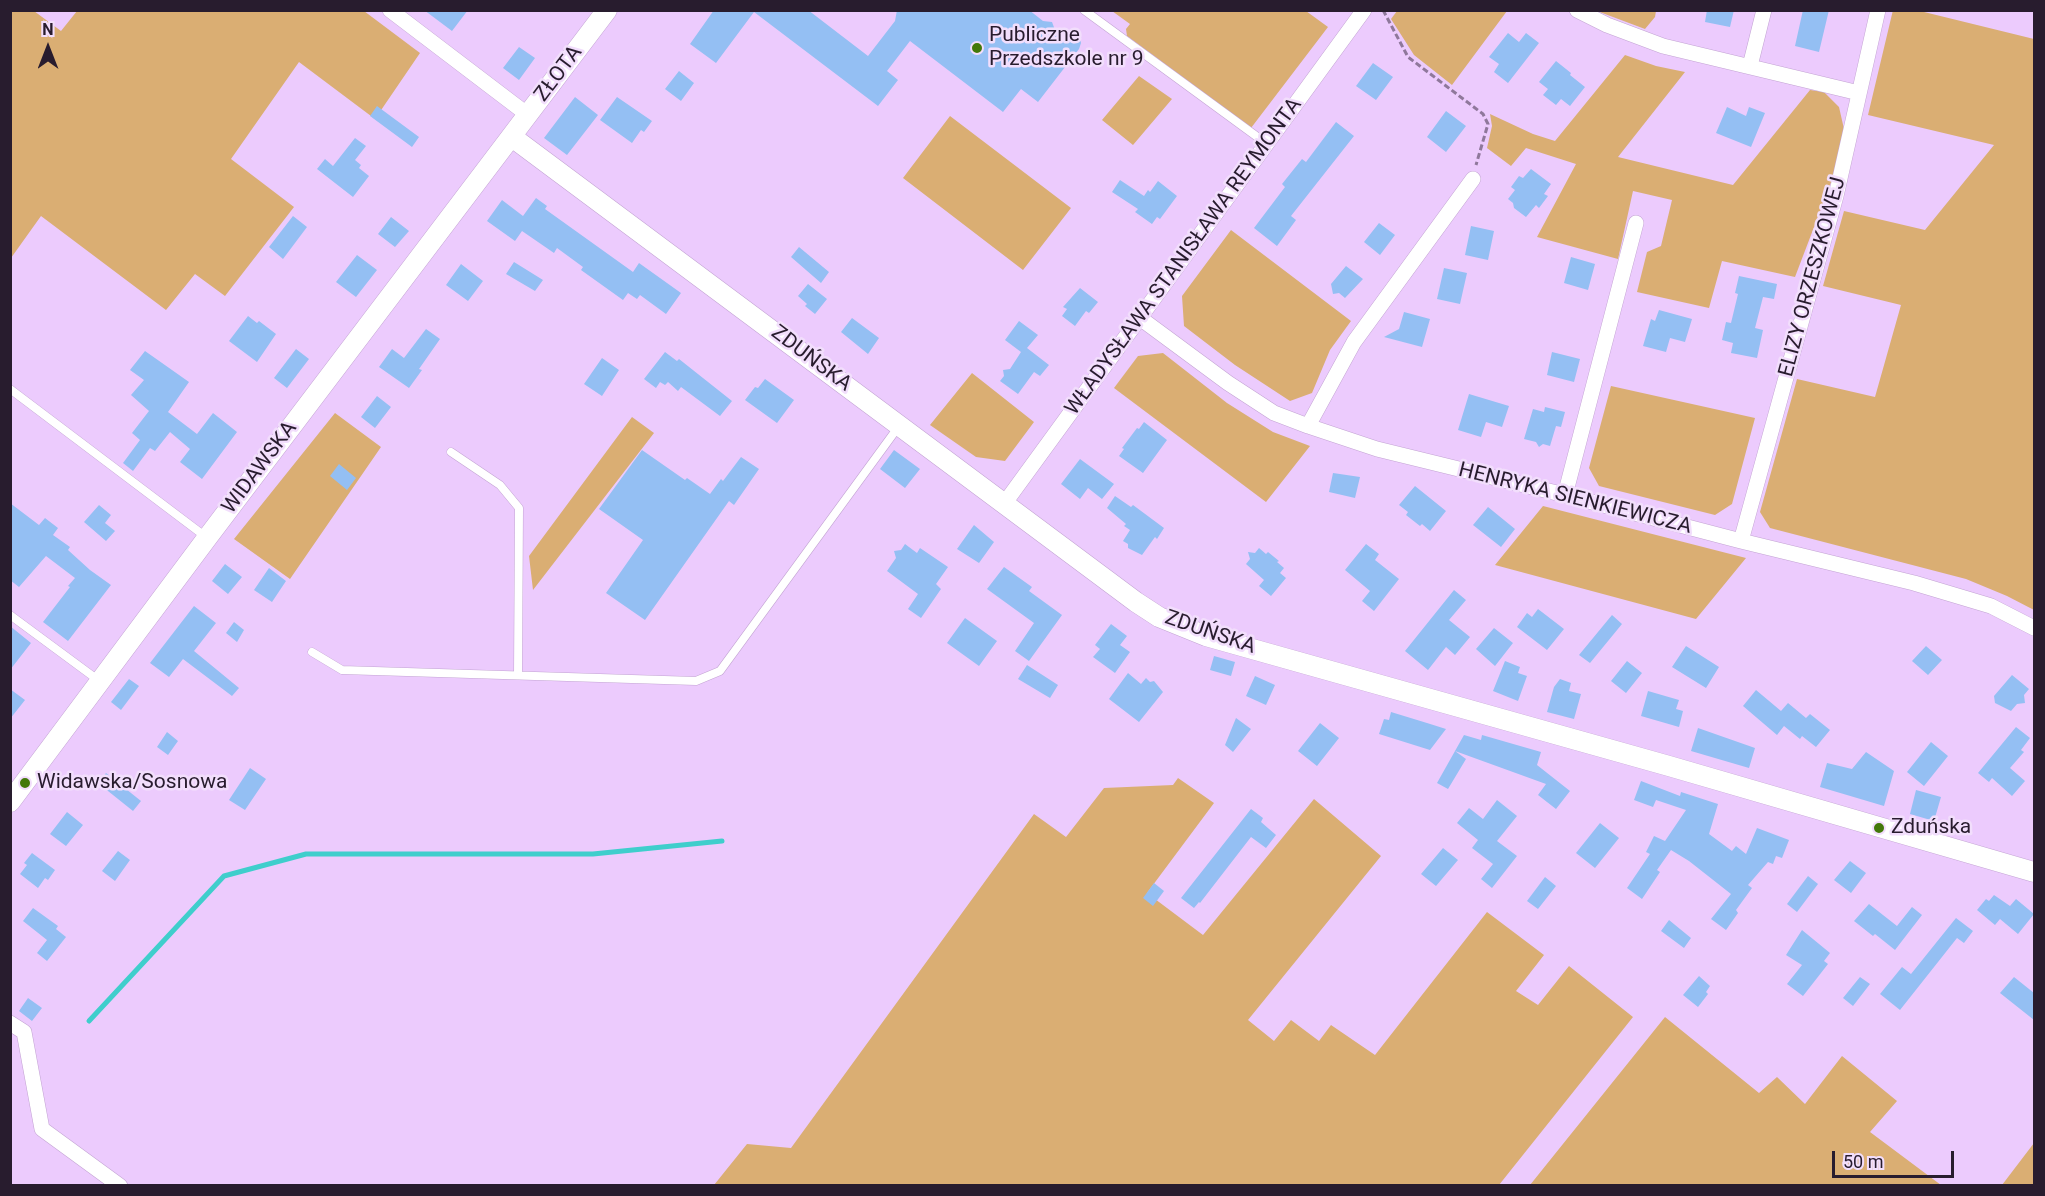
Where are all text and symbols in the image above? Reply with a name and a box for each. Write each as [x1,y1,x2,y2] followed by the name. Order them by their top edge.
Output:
[18,18,78,78] north arrow
[42,20,54,39] text: N
[989,23,1144,73] place label: Publiczne Przedszkole nr 9
[530,41,588,107] street label: ZŁOTA
[970,41,984,55] marker: Publiczne Przedszkole nr 9
[1060,93,1308,421] street label: WŁADYSŁAWA STANISŁAWA REYMONTA
[1774,174,1852,380] street label: ELIZY ORZESZKOWEJ
[766,321,856,397] street label: ZDUŃSKA
[217,417,303,519] street label: WIDAWSKA
[1456,458,1694,540] street label: HENRYKA SIENKIEWICZA
[1161,606,1259,660] street label: ZDUŃSKA
[37,770,227,796] place label: Widawska/Sosnowa
[18,776,32,790] marker: Widawska/Sosnowa
[1891,815,1971,841] place label: Zduńska
[1872,821,1886,835] marker: Zduńska
[1835,1139,1956,1177] scale bar
[1843,1151,1883,1172] text: 50 m

